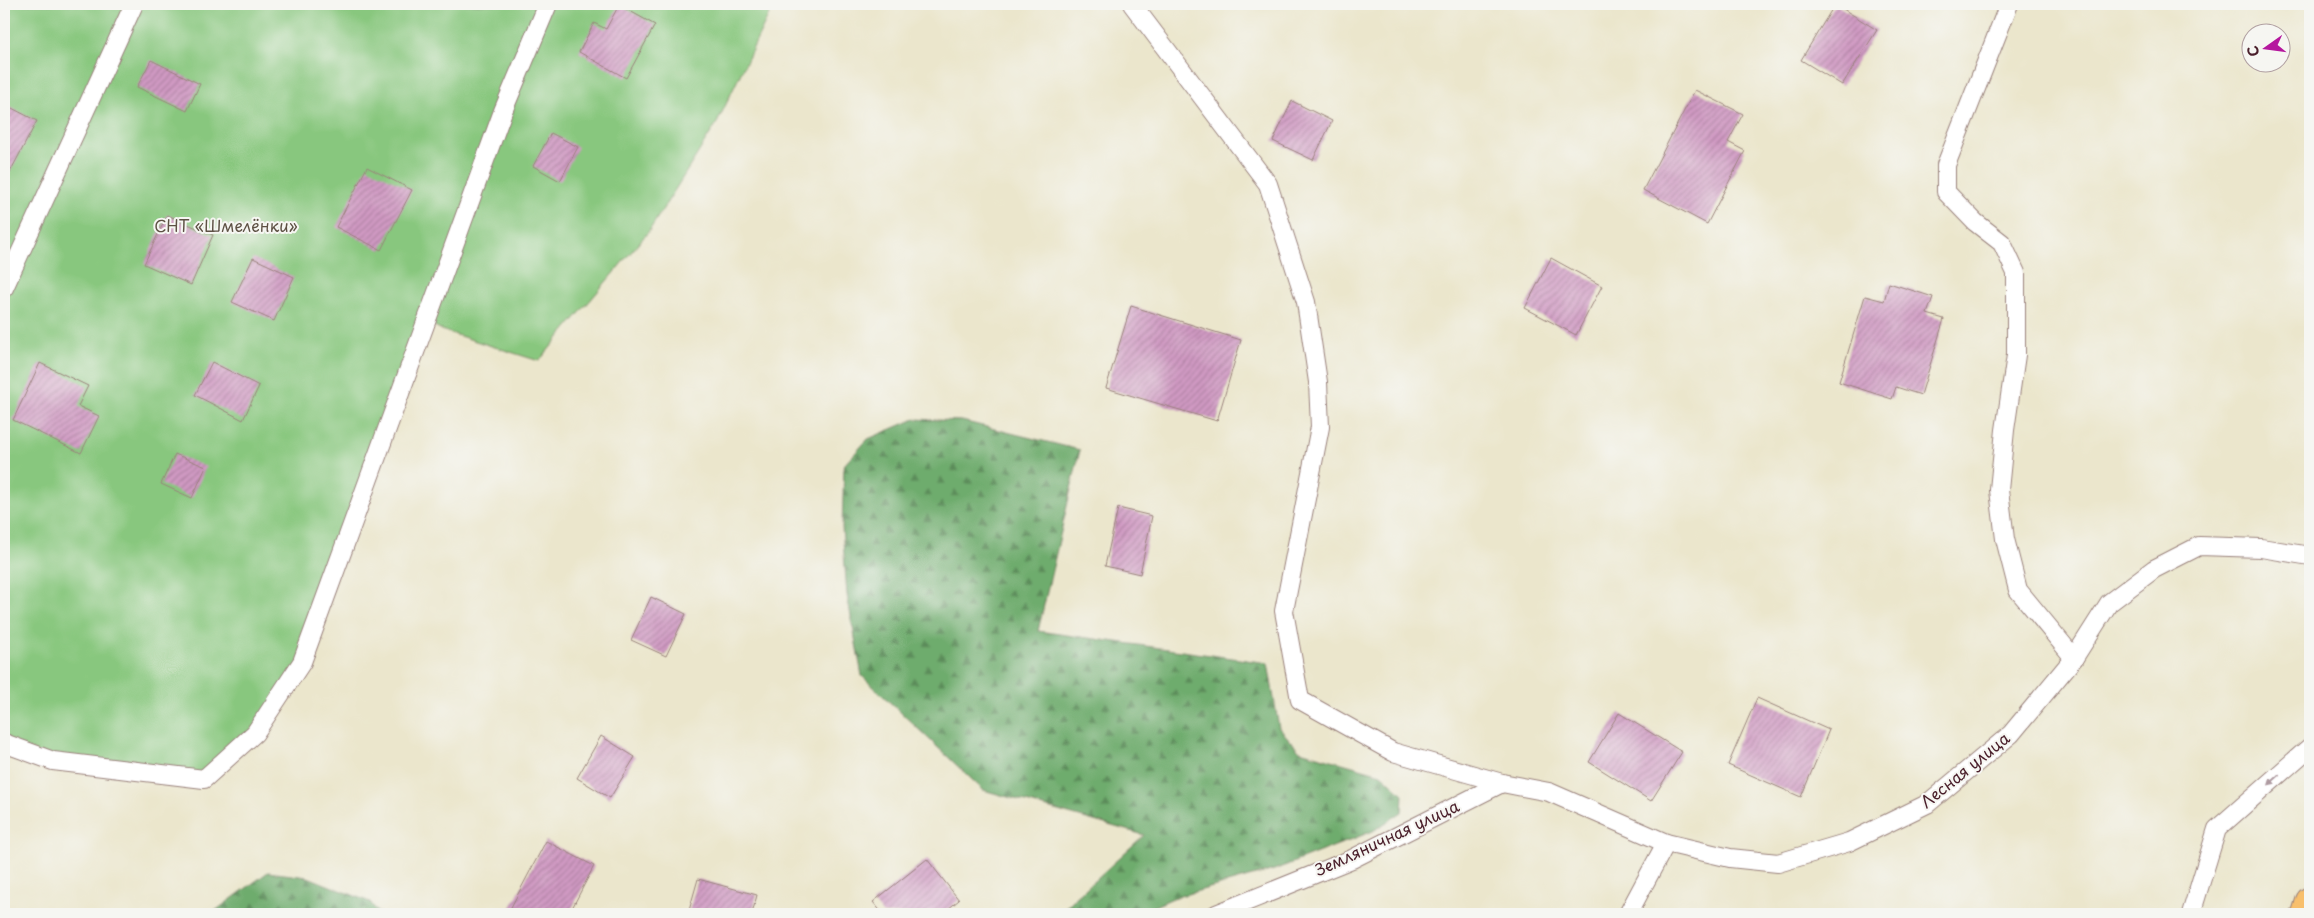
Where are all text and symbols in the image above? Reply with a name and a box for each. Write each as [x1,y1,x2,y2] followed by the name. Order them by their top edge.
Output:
[2242,22,2292,72] north arrow
[2241,44,2264,59] text: С
[154,213,298,237] park label: СНТ «Шмелёнки»
[1915,726,2014,813] street label: Лесная улица
[2268,774,2280,786] one-way arrow
[1310,793,1463,881] street label: Земляничная улица

